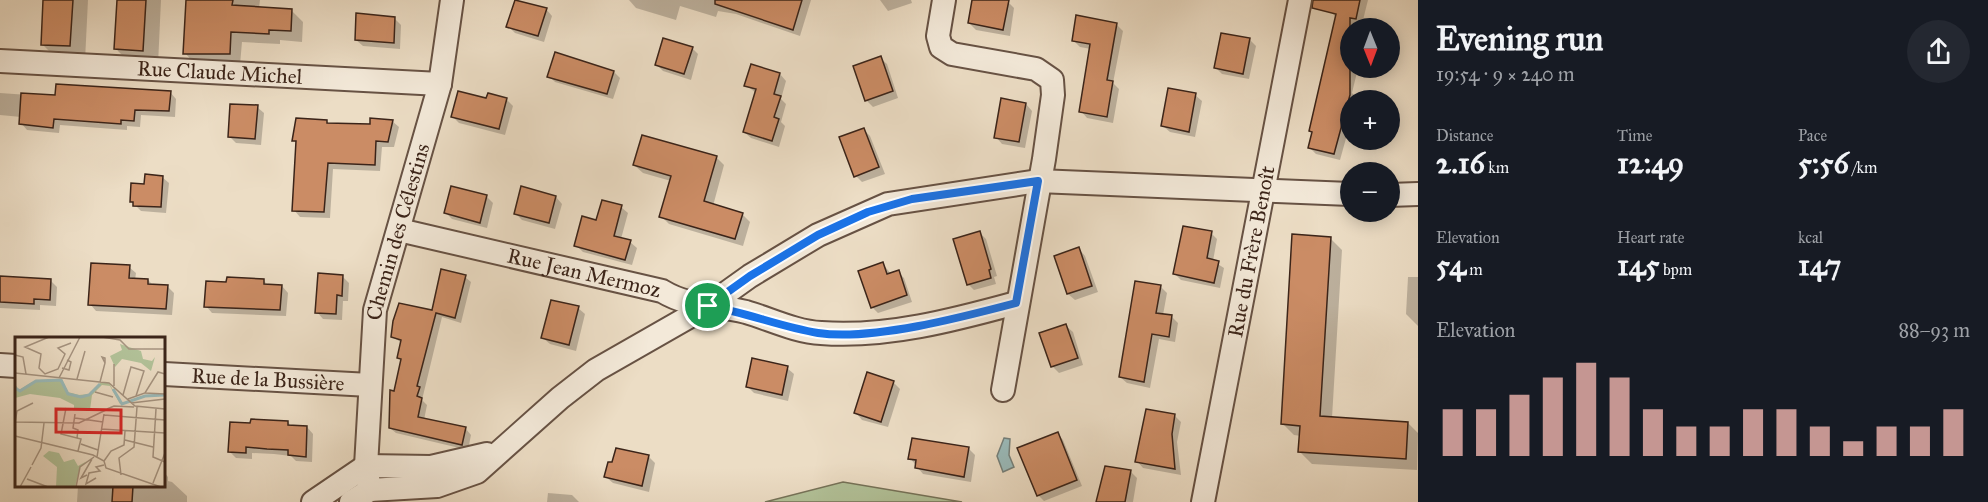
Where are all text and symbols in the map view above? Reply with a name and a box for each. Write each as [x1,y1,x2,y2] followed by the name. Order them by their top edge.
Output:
[1340,18,1400,78] north arrow
[1340,18,1400,222] map controls
[1436,19,1603,59] text: Evening run
[1907,20,1970,83] button: share
[137,55,303,90] street label: Rue Claude Michel
[1436,62,1575,86] text: 19:54 · 9 × 240 m
[1340,90,1400,150] button: +
[1436,126,1493,145] text: Distance
[1617,126,1652,145] text: Time
[1798,126,1827,145] text: Pace
[361,140,435,321] street label: Chemin des Célestins
[1436,145,1485,181] text: 2.16
[1617,145,1684,181] text: 12:49
[1798,145,1849,181] text: 5:56
[1485,158,1509,177] text: km
[1849,158,1877,177] text: /km
[1340,162,1400,222] button: −
[1222,163,1281,340] street label: Rue du Frère Benoît
[1436,228,1500,247] text: Elevation
[1617,228,1684,247] text: Heart rate
[1798,228,1823,247] text: kcal
[505,243,664,303] street label: Rue Jean Mermoz
[1436,247,1466,283] text: 54
[1617,247,1660,283] text: 145
[1798,247,1841,283] text: 147
[1466,260,1483,279] text: m
[1660,260,1692,279] text: bpm
[682,280,733,331] pin
[691,289,724,322] icon: arrive
[1436,318,1515,342] text: Elevation
[1898,318,1970,342] text: 88–93 m
[15,337,165,487] inset map
[191,362,345,397] street label: Rue de la Bussière

